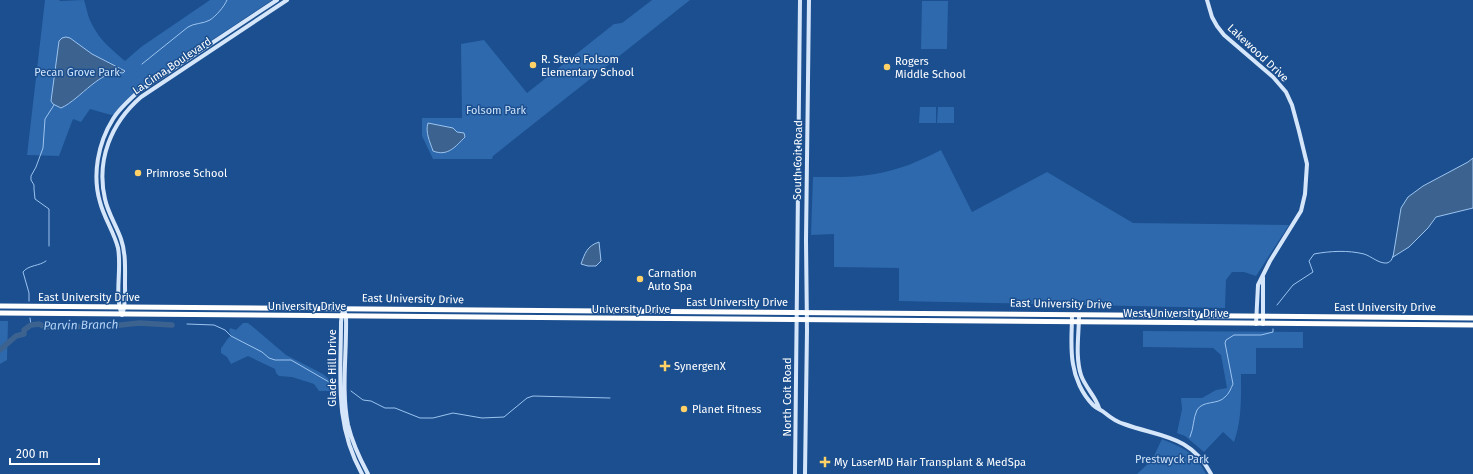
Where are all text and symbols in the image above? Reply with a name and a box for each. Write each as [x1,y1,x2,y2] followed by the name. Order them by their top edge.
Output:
[1225,21,1291,85] street label: Lakewood Drive
[130,35,214,97] street label: La Cima Boulevard
[541,53,634,79] place label: R. Steve Folsom Elementary School
[895,55,966,81] place label: Rogers Middle School
[528,60,538,70] marker: R. Steve Folsom Elementary School
[882,62,892,72] marker: Rogers Middle School
[34,66,120,79] park label: Pecan Grove Park
[466,104,526,117] park label: Folsom Park
[791,120,805,200] street label: South Coit Road
[146,167,227,180] place label: Primrose School
[133,168,143,178] marker: Primrose School
[648,267,697,293] place label: Carnation Auto Spa
[635,274,645,284] marker: Carnation Auto Spa
[38,291,140,304] street label: East University Drive
[362,292,464,306] street label: East University Drive
[686,296,788,309] street label: East University Drive
[1010,297,1112,311] street label: East University Drive
[268,300,346,313] street label: University Drive
[1334,301,1436,314] street label: East University Drive
[592,303,670,316] street label: University Drive
[1123,307,1229,320] street label: West University Drive
[43,317,119,333] water label: Parvin Branch
[326,329,339,407] street label: Glade Hill Drive
[781,357,794,437] street label: North Coit Road
[659,360,671,372] marker: SynergenX
[674,360,726,373] place label: SynergenX
[692,403,761,416] place label: Planet Fitness
[679,404,689,414] marker: Planet Fitness
[10,440,99,466] scale bar
[16,447,49,461] text: 200 m
[1135,453,1209,466] park label: Prestwyck Park
[819,456,831,468] marker: My LaserMD Hair Transplant & MedSpa
[834,456,1026,469] place label: My LaserMD Hair Transplant & MedSpa

